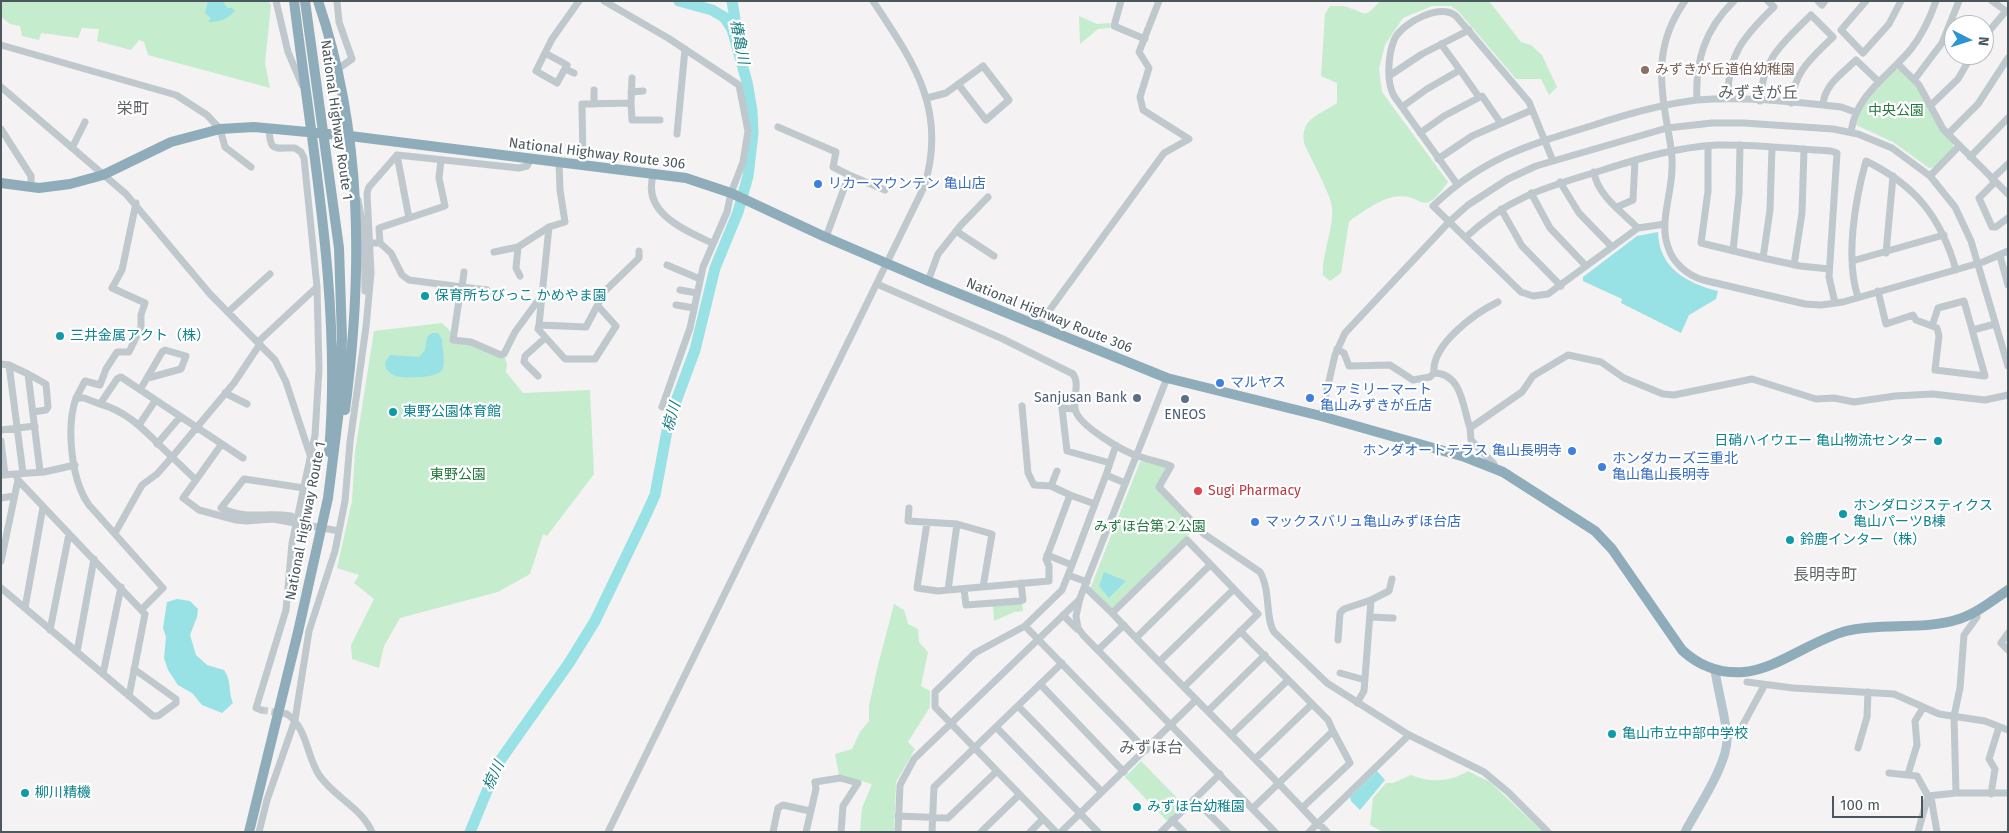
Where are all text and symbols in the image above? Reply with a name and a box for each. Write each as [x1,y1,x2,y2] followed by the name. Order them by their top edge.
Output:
[1944,15,1994,65] north arrow
[726,18,752,66] water label: 椿亀川
[1975,36,1992,47] text: N
[316,39,356,201] street label: National Highway Route 1
[1655,62,1795,78] place label: みずきが丘道伯幼稚園
[1639,64,1651,76] marker: みずきが丘道伯幼稚園
[1718,84,1798,104] district label: みずきが丘
[117,100,149,120] district label: 栄町
[1868,103,1924,119] park label: 中央公園
[508,135,686,173] street label: National Highway Route 306
[828,176,986,192] place label: リカーマウンテン 亀山店
[812,178,824,190] marker: リカーマウンテン 亀山店
[963,275,1135,357] street label: National Highway Route 306
[435,288,607,304] place label: 保育所ちびっこ かめやま園
[419,290,431,302] marker: 保育所ちびっこ かめやま園
[70,328,210,344] place label: 三井金属アクト（株）
[54,330,66,342] marker: 三井金属アクト（株）
[1230,375,1286,391] place label: マルヤス
[1214,377,1226,389] marker: マルヤス
[1320,382,1432,414] place label: ファミリーマート 亀山みずきが丘店
[1034,390,1127,406] place label: Sanjusan Bank
[1131,392,1143,404] marker: Sanjusan Bank
[1304,392,1316,404] marker: ファミリーマート 亀山みずきが丘店
[1179,393,1191,405] marker: ENEOS
[659,400,685,434] water label: 椋川
[403,404,501,420] place label: 東野公園体育館
[387,406,399,418] marker: 東野公園体育館
[1164,407,1206,423] place label: ENEOS
[1714,433,1928,449] place label: 日硝ハイウエー 亀山物流センター
[1932,435,1944,447] marker: 日硝ハイウエー 亀山物流センター
[282,440,330,602] street label: National Highway Route 1
[1362,443,1562,459] place label: ホンダオートテラス 亀山長明寺
[1566,445,1578,457] marker: ホンダオートテラス 亀山長明寺
[1612,451,1738,484] place label: ホンダカーズ三重北 亀山亀山長明寺
[1596,461,1608,473] marker: ホンダカーズ三重北 亀山亀山長明寺
[430,467,486,483] park label: 東野公園
[1208,483,1301,499] place label: Sugi Pharmacy
[1192,485,1204,497] marker: Sugi Pharmacy
[1853,498,1993,530] place label: ホンダロジスティクス 亀山パーツB棟
[1837,508,1849,520] marker: ホンダロジスティクス 亀山パーツB棟
[1265,514,1461,530] place label: マックスバリュ亀山みずほ台店
[1249,516,1261,528] marker: マックスバリュ亀山みずほ台店
[1094,519,1206,535] park label: みずほ台第２公園
[1800,532,1926,548] place label: 鈴鹿インター（株）
[1784,534,1796,546] marker: 鈴鹿インター（株）
[1793,566,1857,586] district label: 長明寺町
[1622,726,1748,742] place label: 亀山市立中部中学校
[1606,728,1618,740] marker: 亀山市立中部中学校
[1119,739,1183,759] district label: みずほ台
[480,759,508,793] water label: 椋川
[35,785,91,801] place label: 柳川精機
[1834,786,1925,818] scale bar
[19,787,31,799] marker: 柳川精機
[1840,796,1880,814] text: 100 m
[1147,799,1245,815] place label: みずほ台幼稚園
[1131,801,1143,813] marker: みずほ台幼稚園

